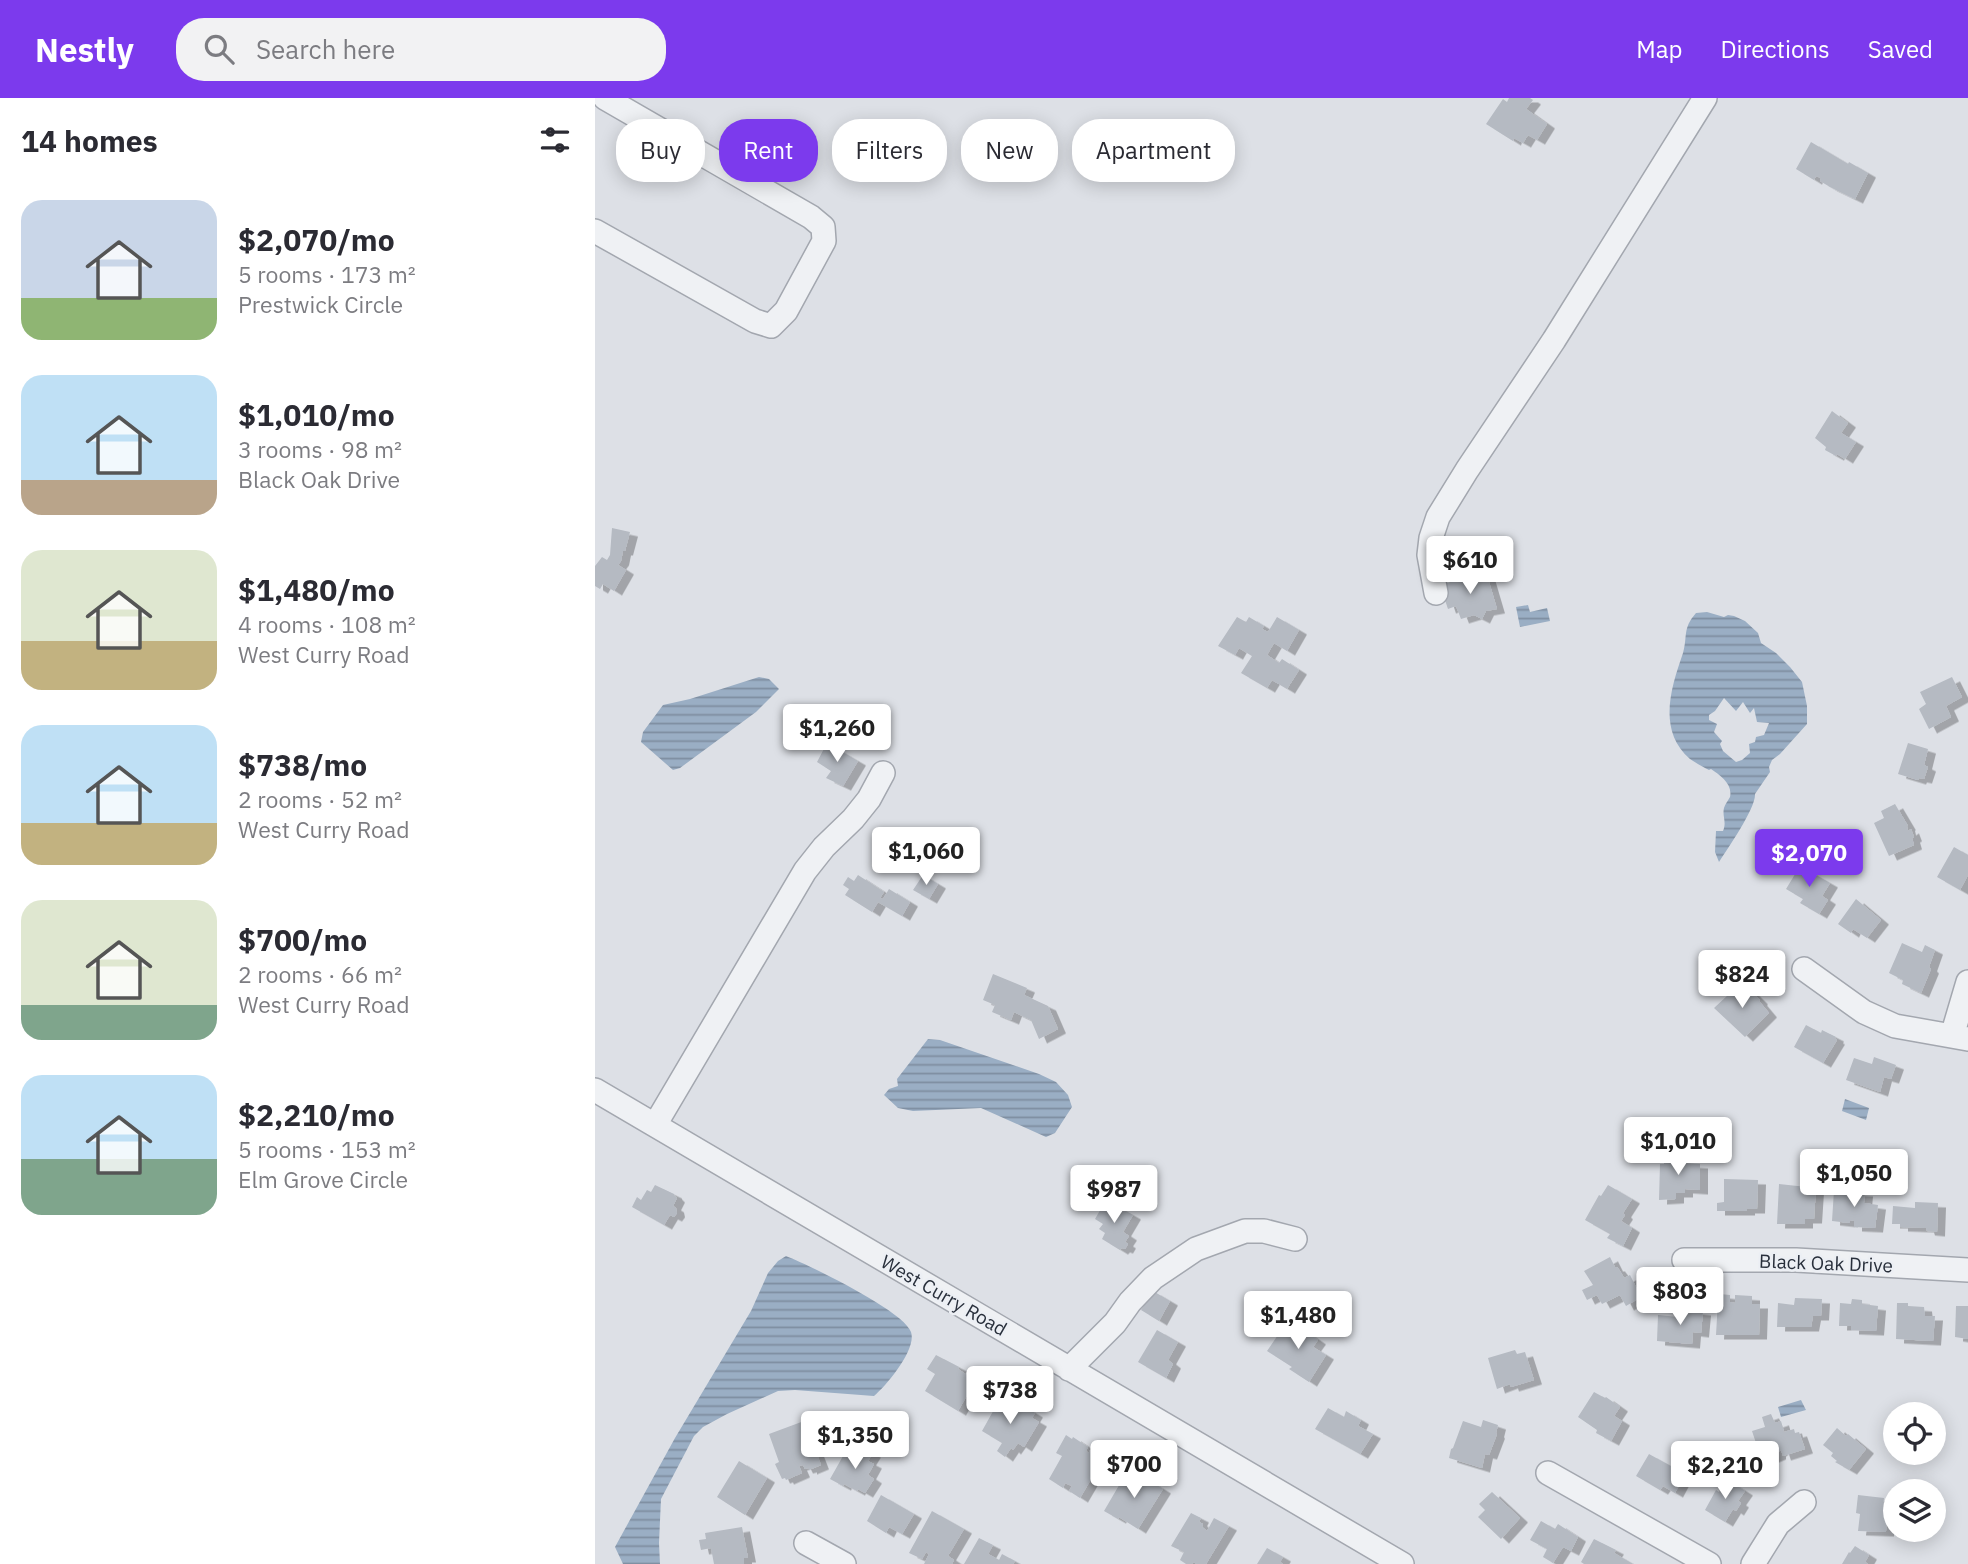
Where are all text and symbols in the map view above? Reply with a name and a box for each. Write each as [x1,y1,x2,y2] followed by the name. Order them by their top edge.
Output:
[176,18,666,81] search box
[35,28,134,71] text: Nestly
[200,30,238,68] icon: search
[256,32,395,66] text: Search here
[1636,33,1682,65] text: Map
[1720,33,1830,65] text: Directions
[1868,33,1933,65] text: Saved
[616,119,705,182] chip: Buy
[719,119,818,182] chip: Rent
[832,119,947,182] chip: Filters
[961,119,1058,182] chip: New
[1072,119,1235,182] chip: Apartment
[21,121,158,160] text: 14 homes
[536,121,574,159] icon: filters
[238,220,395,259] text: $2,070/mo
[77,228,161,312] icon: home
[238,259,416,289] text: 5 rooms · 173 m²
[238,289,403,319] text: Prestwick Circle
[238,395,395,434] text: $1,010/mo
[77,403,161,487] icon: home
[238,434,402,464] text: 3 rooms · 98 m²
[238,464,400,494] text: Black Oak Drive
[1429,536,1511,596] pin: $610
[1442,544,1498,574] text: $610
[238,570,395,609] text: $1,480/mo
[77,578,161,662] icon: home
[238,609,416,639] text: 4 rooms · 108 m²
[238,639,410,669] text: West Curry Road
[780,704,894,764] pin: $1,260
[799,712,875,742] text: $1,260
[238,745,367,784] text: $738/mo
[77,753,161,837] icon: home
[238,784,402,814] text: 2 rooms · 52 m²
[238,814,410,844] text: West Curry Road
[869,828,983,887] pin: $1,060
[1752,830,1866,889] pin: $2,070
[888,835,964,865] text: $1,060
[1771,837,1847,867] text: $2,070
[238,920,367,959] text: $700/mo
[77,928,161,1012] icon: home
[1701,950,1783,1010] pin: $824
[1714,958,1770,988] text: $824
[238,959,402,989] text: 2 rooms · 66 m²
[238,989,410,1019] text: West Curry Road
[238,1095,395,1134] text: $2,210/mo
[77,1103,161,1187] icon: home
[1621,1118,1735,1177] pin: $1,010
[1640,1125,1716,1155] text: $1,010
[238,1134,416,1164] text: 5 rooms · 153 m²
[1797,1150,1911,1209] pin: $1,050
[1816,1157,1892,1187] text: $1,050
[238,1164,408,1194] text: Elm Grove Circle
[1073,1166,1155,1225] pin: $987
[1086,1173,1142,1203] text: $987
[877,1249,1011,1341] street label: West Curry Road
[1759,1249,1893,1277] street label: Black Oak Drive
[1639,1268,1721,1327] pin: $803
[1652,1275,1708,1305] text: $803
[1241,1292,1355,1351] pin: $1,480
[1260,1299,1336,1329] text: $1,480
[969,1366,1051,1426] pin: $738
[982,1374,1038,1404] text: $738
[1883,1402,1946,1542] map controls
[1883,1402,1946,1465] button: locate
[798,1412,912,1471] pin: $1,350
[817,1419,893,1449] text: $1,350
[1093,1440,1175,1500] pin: $700
[1668,1442,1782,1501] pin: $2,210
[1106,1448,1162,1478] text: $700
[1687,1449,1763,1479] text: $2,210
[1883,1479,1946,1542] button: layers

